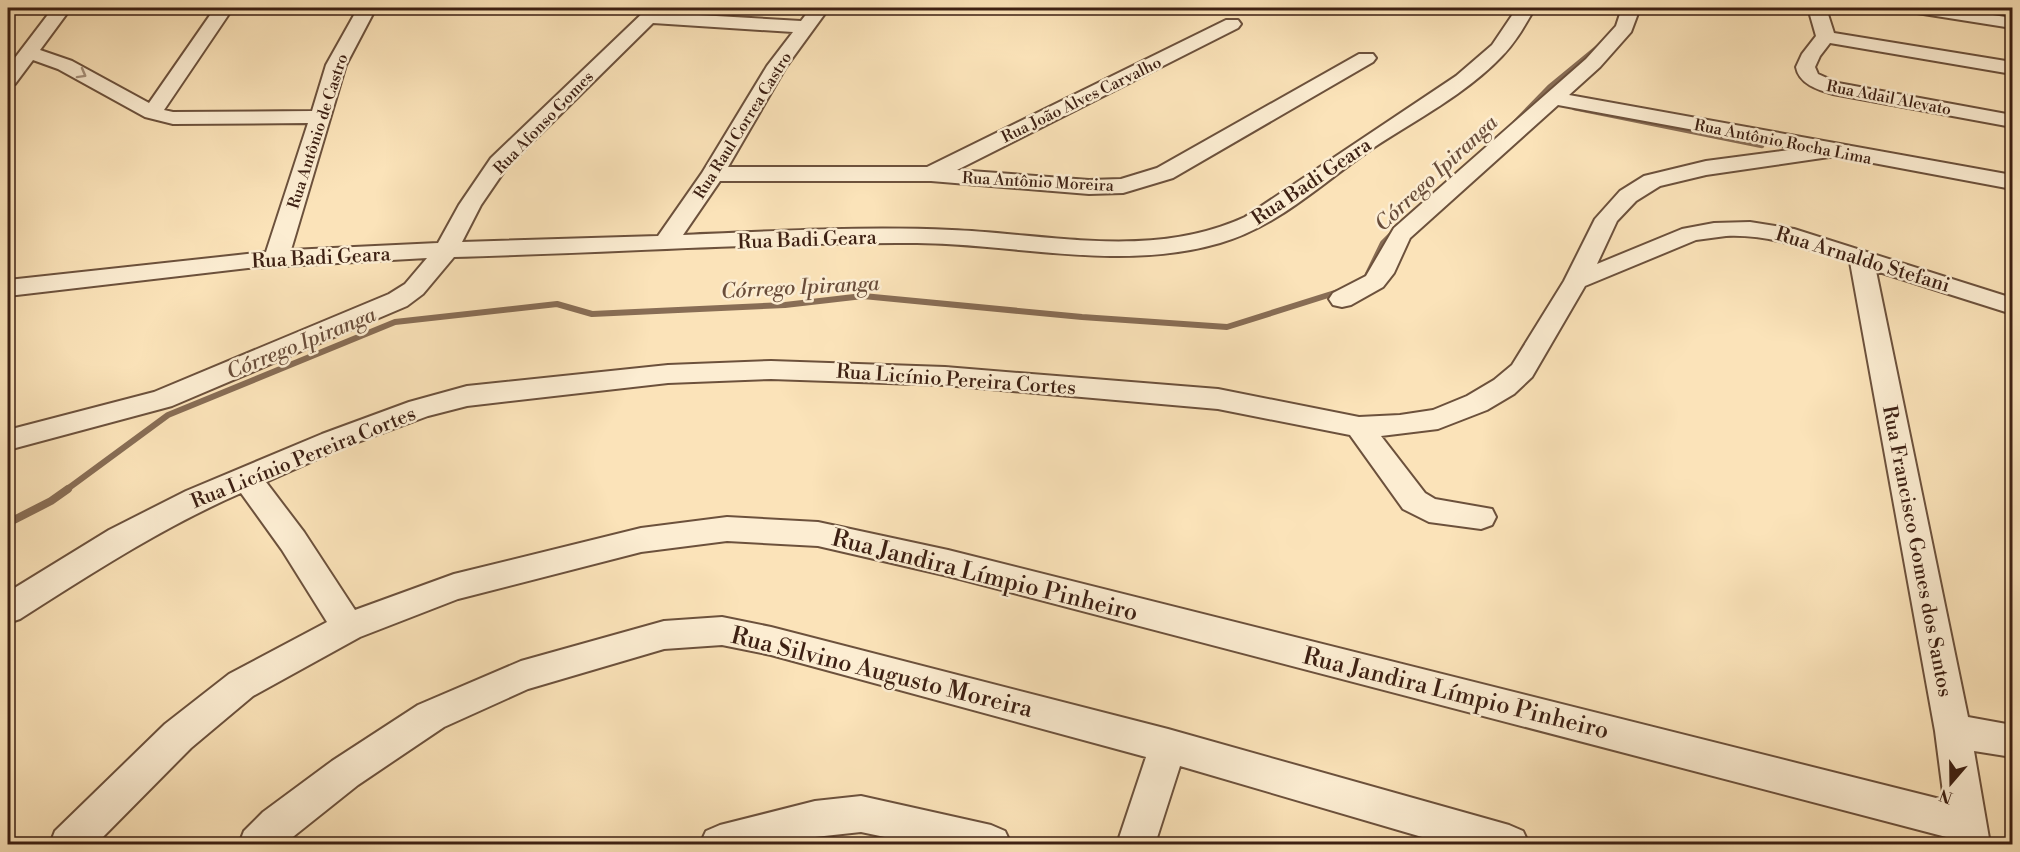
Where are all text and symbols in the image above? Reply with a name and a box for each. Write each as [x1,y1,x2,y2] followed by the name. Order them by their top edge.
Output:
[689,48,796,203] street label: Rua Raul Correa Castro
[283,51,352,211] street label: Rua Antônio de Castro
[998,52,1165,147] street label: Rua João Alves Carvalho
[75,67,86,78] one-way arrow
[489,67,598,178] street label: Rua Afonso Gomes
[1825,76,1953,120] street label: Rua Adail Alevato
[1370,110,1504,237] water label: Córrego Ipiranga
[1692,115,1874,169] street label: Rua Antônio Rocha Lima
[1247,132,1377,232] street label: Rua Badi Geara
[962,168,1115,196] street label: Rua Antônio Moreira
[1772,222,1953,299] street label: Rua Arnaldo Stefani
[737,226,878,255] street label: Rua Badi Geara
[251,242,392,275] street label: Rua Badi Geara
[720,271,880,305] water label: Córrego Ipiranga
[223,302,380,386] water label: Córrego Ipiranga
[835,360,1077,401] street label: Rua Licínio Pereira Cortes
[187,402,420,515] street label: Rua Licínio Pereira Cortes
[1876,404,1957,699] street label: Rua Francisco Gomes dos Santos
[829,523,1141,629] street label: Rua Jandira Límpio Pinheiro
[728,621,1036,725] street label: Rua Silvino Augusto Moreira
[1300,641,1612,747] street label: Rua Jandira Límpio Pinheiro
[1921,753,1981,813] north arrow
[1937,784,1956,808] text: N

